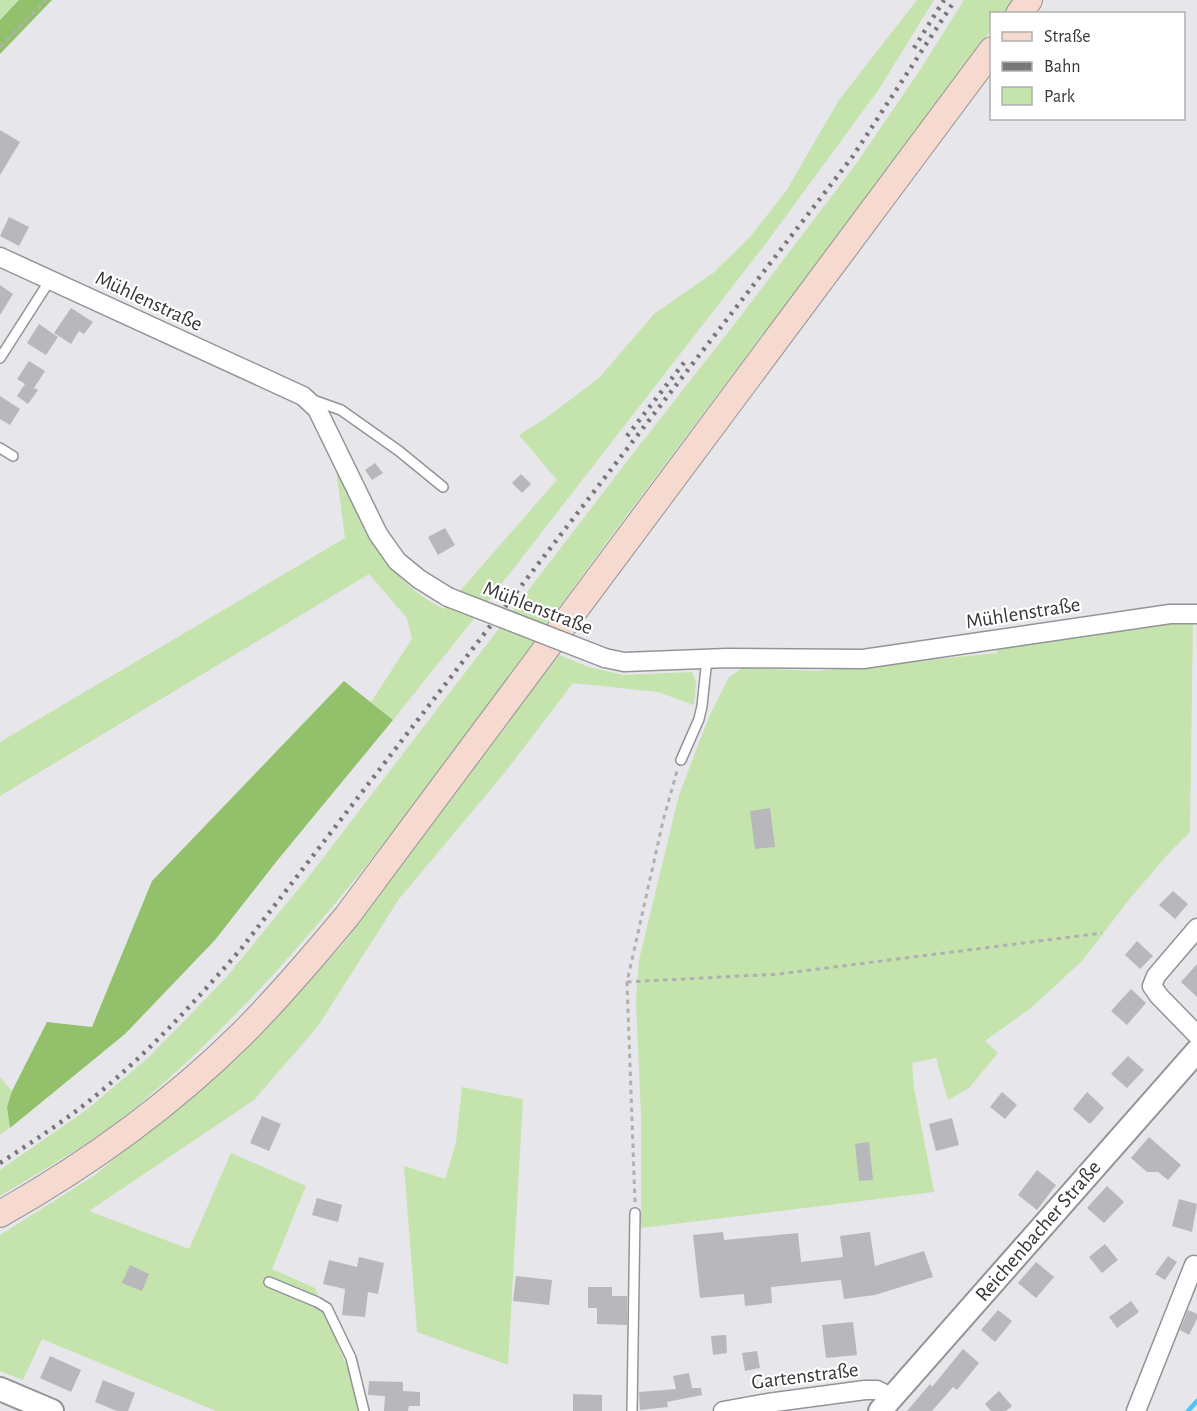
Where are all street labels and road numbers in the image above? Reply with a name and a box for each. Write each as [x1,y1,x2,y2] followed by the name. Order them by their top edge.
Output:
[92,267,206,335] street label: Mühlenstraße
[480,577,596,639] street label: Mühlenstraße
[964,594,1082,632] street label: Mühlenstraße
[971,1157,1105,1305] street label: Reichenbacher Straße
[750,1359,860,1393] street label: Gartenstraße

